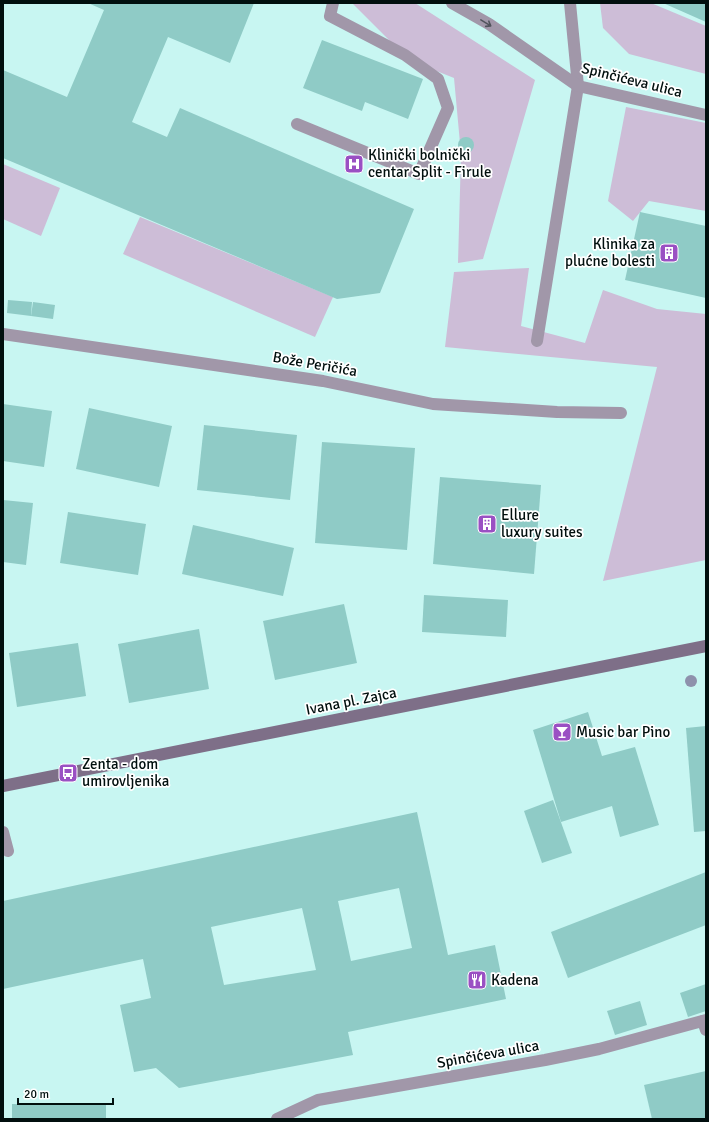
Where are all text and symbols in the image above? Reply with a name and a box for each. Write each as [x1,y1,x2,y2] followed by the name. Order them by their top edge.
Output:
[480,19,492,27] one-way arrow
[580,59,684,101] street label: Spinčićeva ulica
[368,146,491,181] place label: Klinički bolnički centar Split - Firule
[343,153,365,175] hospital icon: Klinički bolnički centar Split - Firule
[565,235,655,270] place label: Klinika za plućne bolesti
[658,242,680,264] building icon: Klinika za plućne bolesti
[271,348,359,380] street label: Bože Peričića
[501,506,583,541] place label: Ellure luxury suites
[476,513,498,535] building icon: Ellure luxury suites
[304,683,398,719] street label: Ivana pl. Zajca
[551,721,573,743] bar icon: Music bar Pino
[576,723,670,741] place label: Music bar Pino
[82,755,169,790] place label: Zenta - dom umirovljenika
[57,762,79,784] bus stop icon: Zenta - dom umirovljenika
[466,969,488,991] restaurant icon: Kadena
[491,971,539,989] place label: Kadena
[436,1036,540,1072] street label: Spinčićeva ulica
[18,1080,113,1106] scale bar
[24,1087,49,1102] text: 20 m

